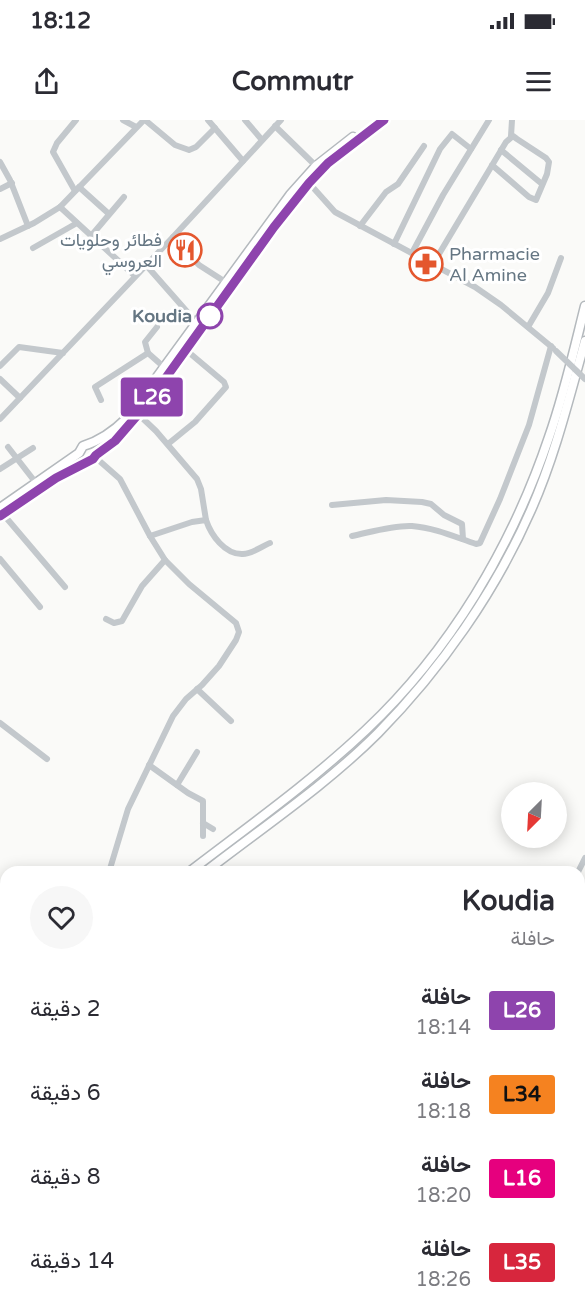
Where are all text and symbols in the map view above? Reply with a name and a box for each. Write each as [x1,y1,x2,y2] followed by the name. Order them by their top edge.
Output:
[30,8,91,34] text: 18:12
[30,65,63,98] icon: share
[232,65,353,98] text: Commutr
[522,65,555,98] icon: menu
[60,229,162,276] place label: فطائر وحلويات العروسي
[167,232,203,268] restaurant icon: فطائر وحلويات العروسي
[449,243,540,286] place label: Pharmacie Al Amine
[408,246,444,282] pharmacy icon: Pharmacie Al Amine
[197,303,223,329] marker: Koudia
[132,305,192,327] place label: Koudia
[118,378,186,416] line badge: L26
[133,385,171,410] text: L26
[501,782,567,848] north arrow
[501,782,567,848] map controls
[462,884,555,918] text: Koudia
[30,886,93,949] button: heart
[510,927,555,951] text: حافلة
[421,984,471,1010] text: حافلة
[30,996,100,1022] text: 2 دقيقة
[503,998,541,1023] text: L26
[416,1016,471,1040] text: 18:14
[421,1068,471,1094] text: حافلة
[30,1080,100,1106] text: 6 دقيقة
[503,1082,541,1107] text: L34
[416,1100,471,1124] text: 18:18
[421,1152,471,1178] text: حافلة
[30,1164,100,1190] text: 8 دقيقة
[503,1166,541,1191] text: L16
[416,1184,471,1208] text: 18:20
[421,1236,471,1262] text: حافلة
[30,1248,114,1274] text: 14 دقيقة
[503,1250,541,1275] text: L35
[416,1268,471,1292] text: 18:26

